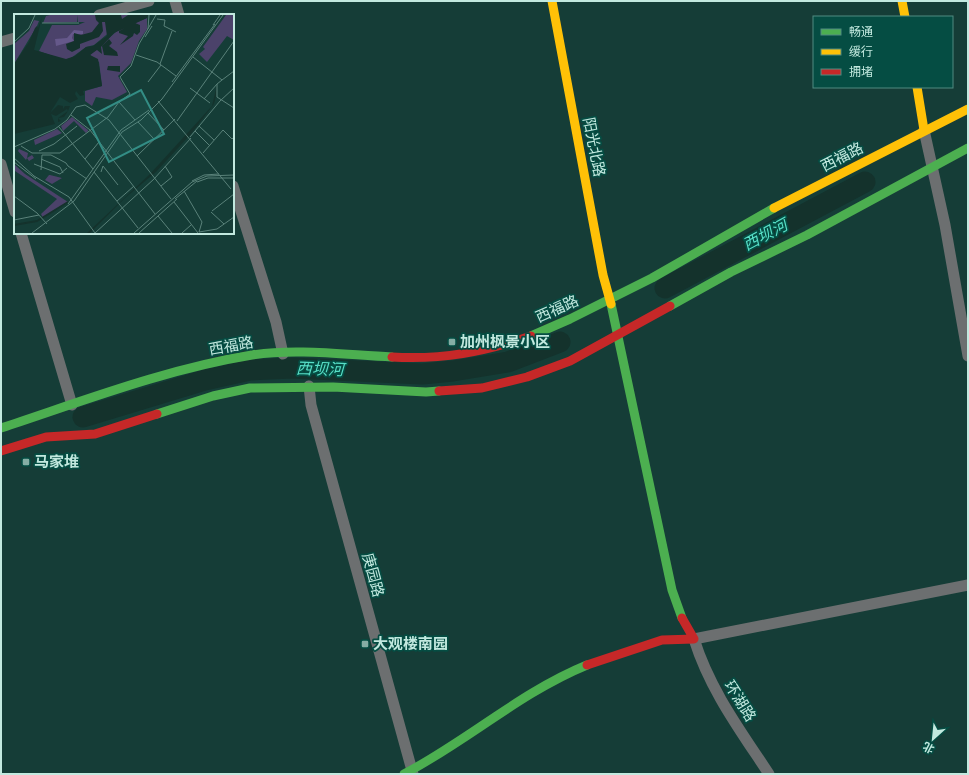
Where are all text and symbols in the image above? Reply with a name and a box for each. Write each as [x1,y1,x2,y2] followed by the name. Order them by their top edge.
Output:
[14,14,234,234] inset map
[813,16,953,88] legend
[849,25,873,39] text: 畅通
[849,45,873,59] text: 缓行
[849,65,873,79] text: 拥堵
[579,116,609,178] street label: 阳光北路
[818,139,866,175] street label: 西福路
[739,214,793,255] water label: 西坝河
[533,292,581,326] street label: 西福路
[207,333,255,359] street label: 西福路
[460,333,550,351] place label: 加州枫景小区
[447,337,457,347] marker: 加州枫景小区
[296,359,347,379] water label: 西坝河
[34,453,79,471] place label: 马家堆
[21,457,31,467] marker: 马家堆
[358,551,388,599] street label: 庚园路
[373,635,448,653] place label: 大观楼南园
[360,639,370,649] marker: 大观楼南园
[720,677,760,725] street label: 环湖路
[913,719,953,759] north arrow
[921,739,937,756] text: 北

